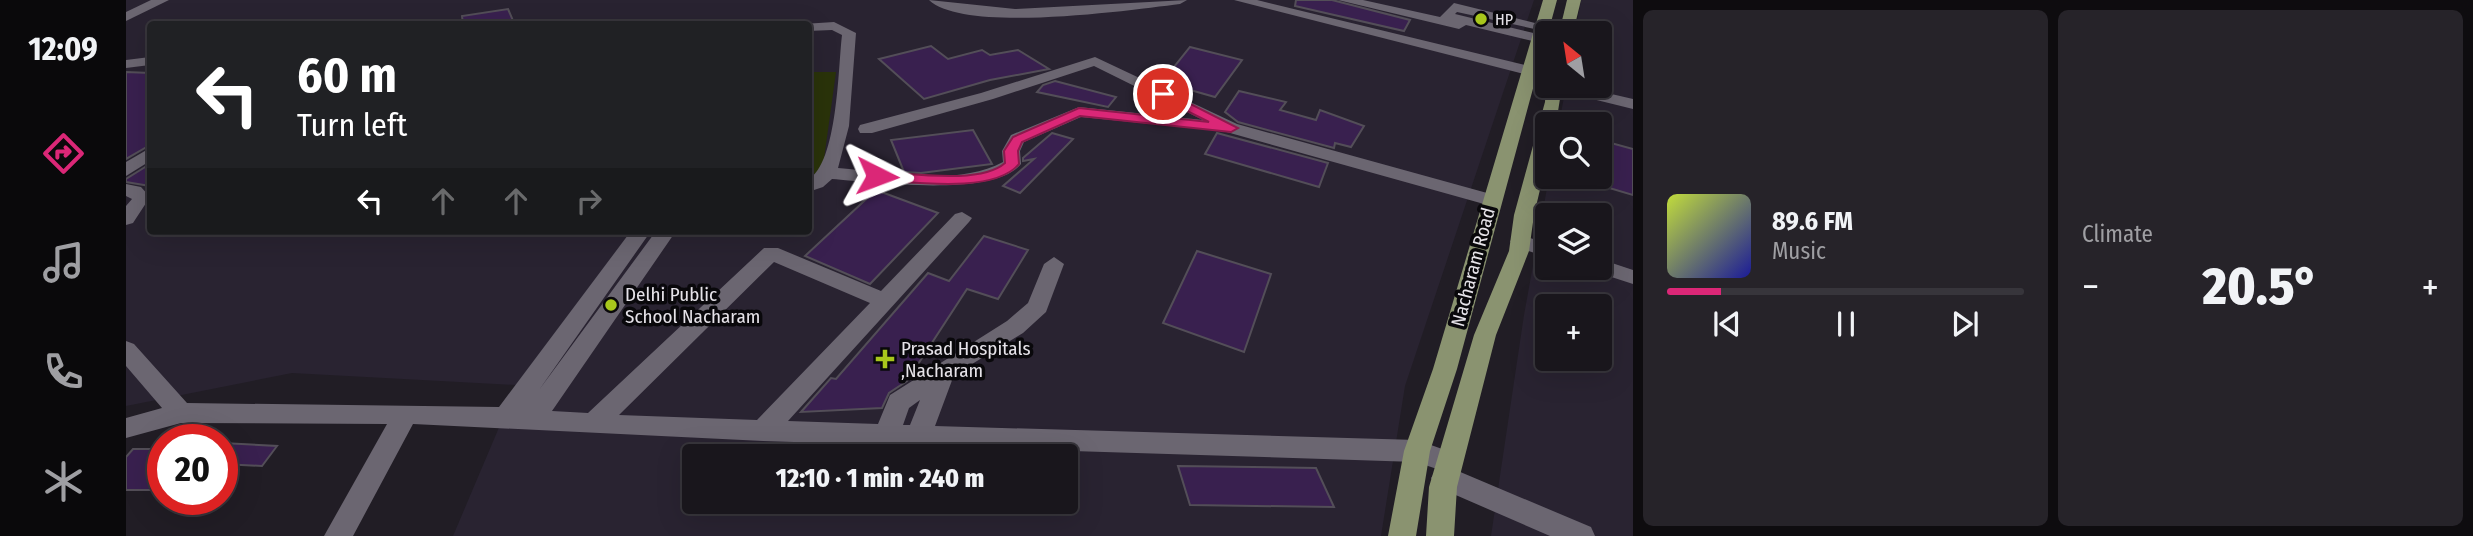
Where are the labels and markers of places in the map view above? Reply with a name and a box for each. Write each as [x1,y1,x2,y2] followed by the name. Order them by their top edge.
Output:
[1495,10,1513,29] place label: HP
[1473,11,1489,27] marker: HP
[1133,64,1193,124] pin
[625,283,760,328] place label: Delhi Public School Nacharam
[603,297,619,313] marker: Delhi Public School Nacharam
[901,337,1031,382] place label: Prasad Hospitals ,Nacharam
[875,349,895,369] marker: Prasad Hospitals ,Nacharam

